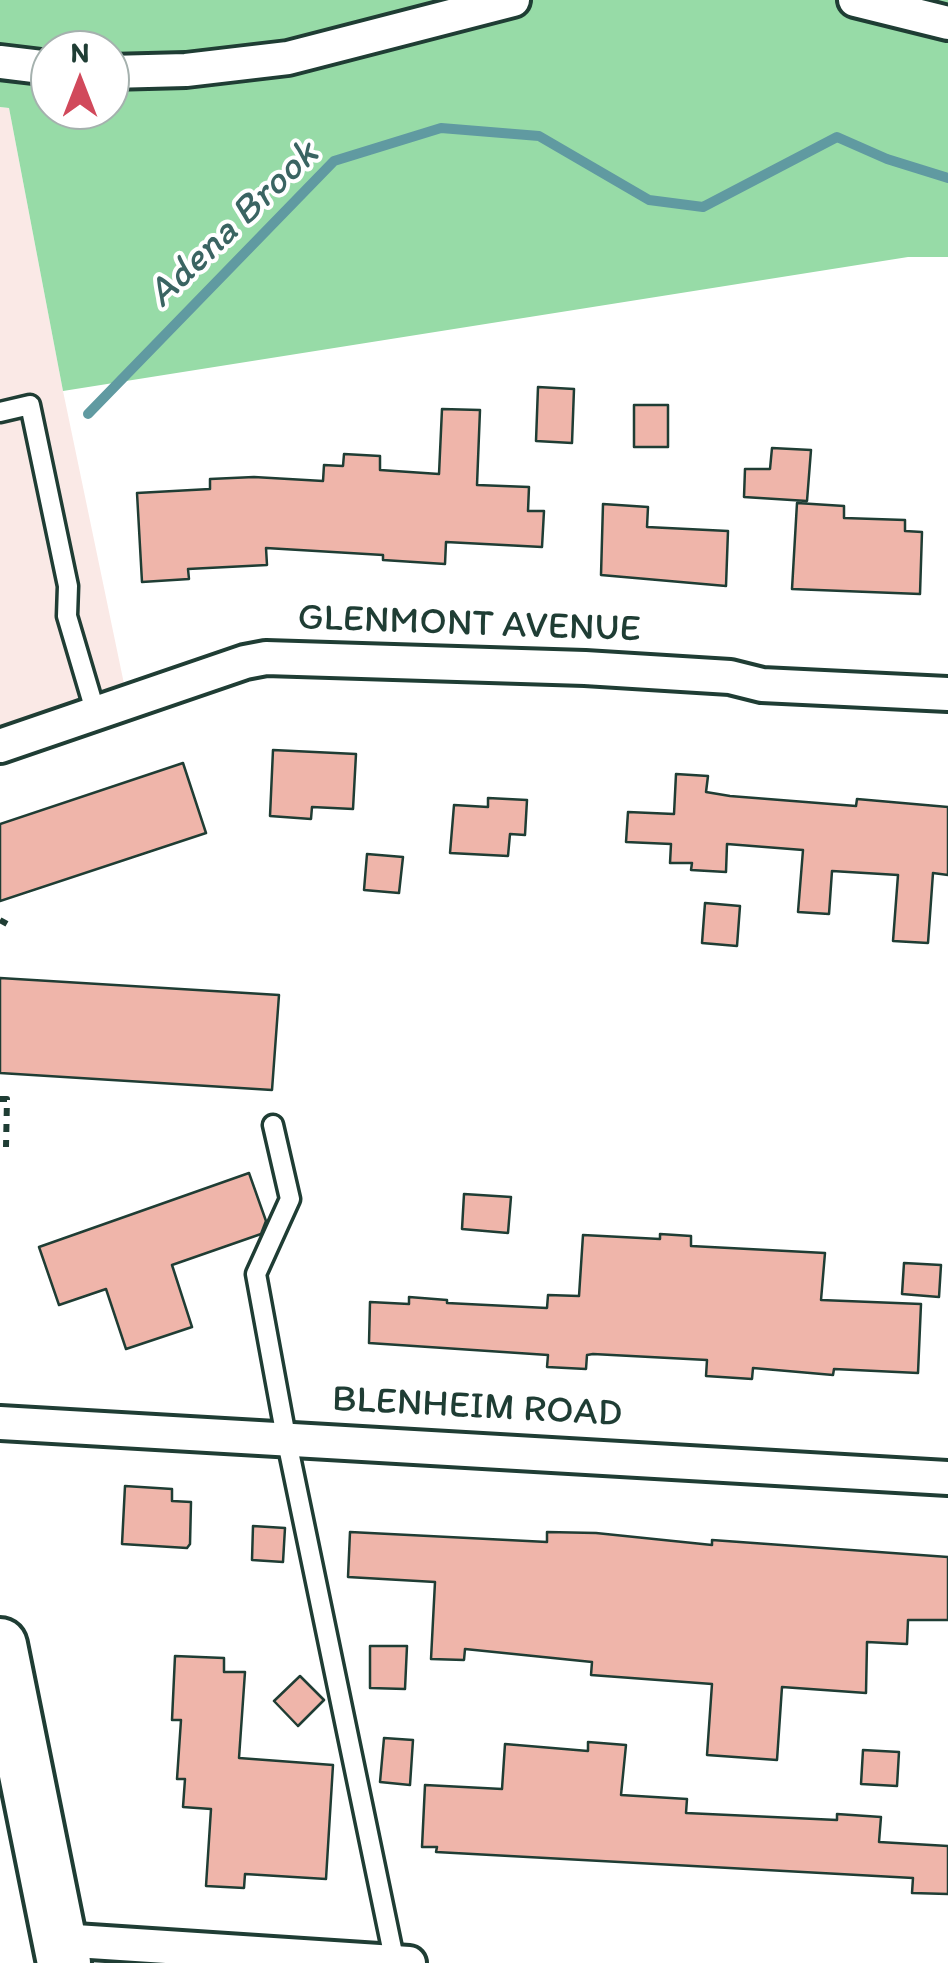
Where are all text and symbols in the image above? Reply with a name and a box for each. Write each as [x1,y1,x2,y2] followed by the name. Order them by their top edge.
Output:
[30,30,130,130] north arrow
[71,35,89,69] text: N
[138,132,330,318] water label: Adena Brook
[297,596,641,654] street label: GLENMONT AVENUE
[331,1378,623,1438] street label: BLENHEIM ROAD

